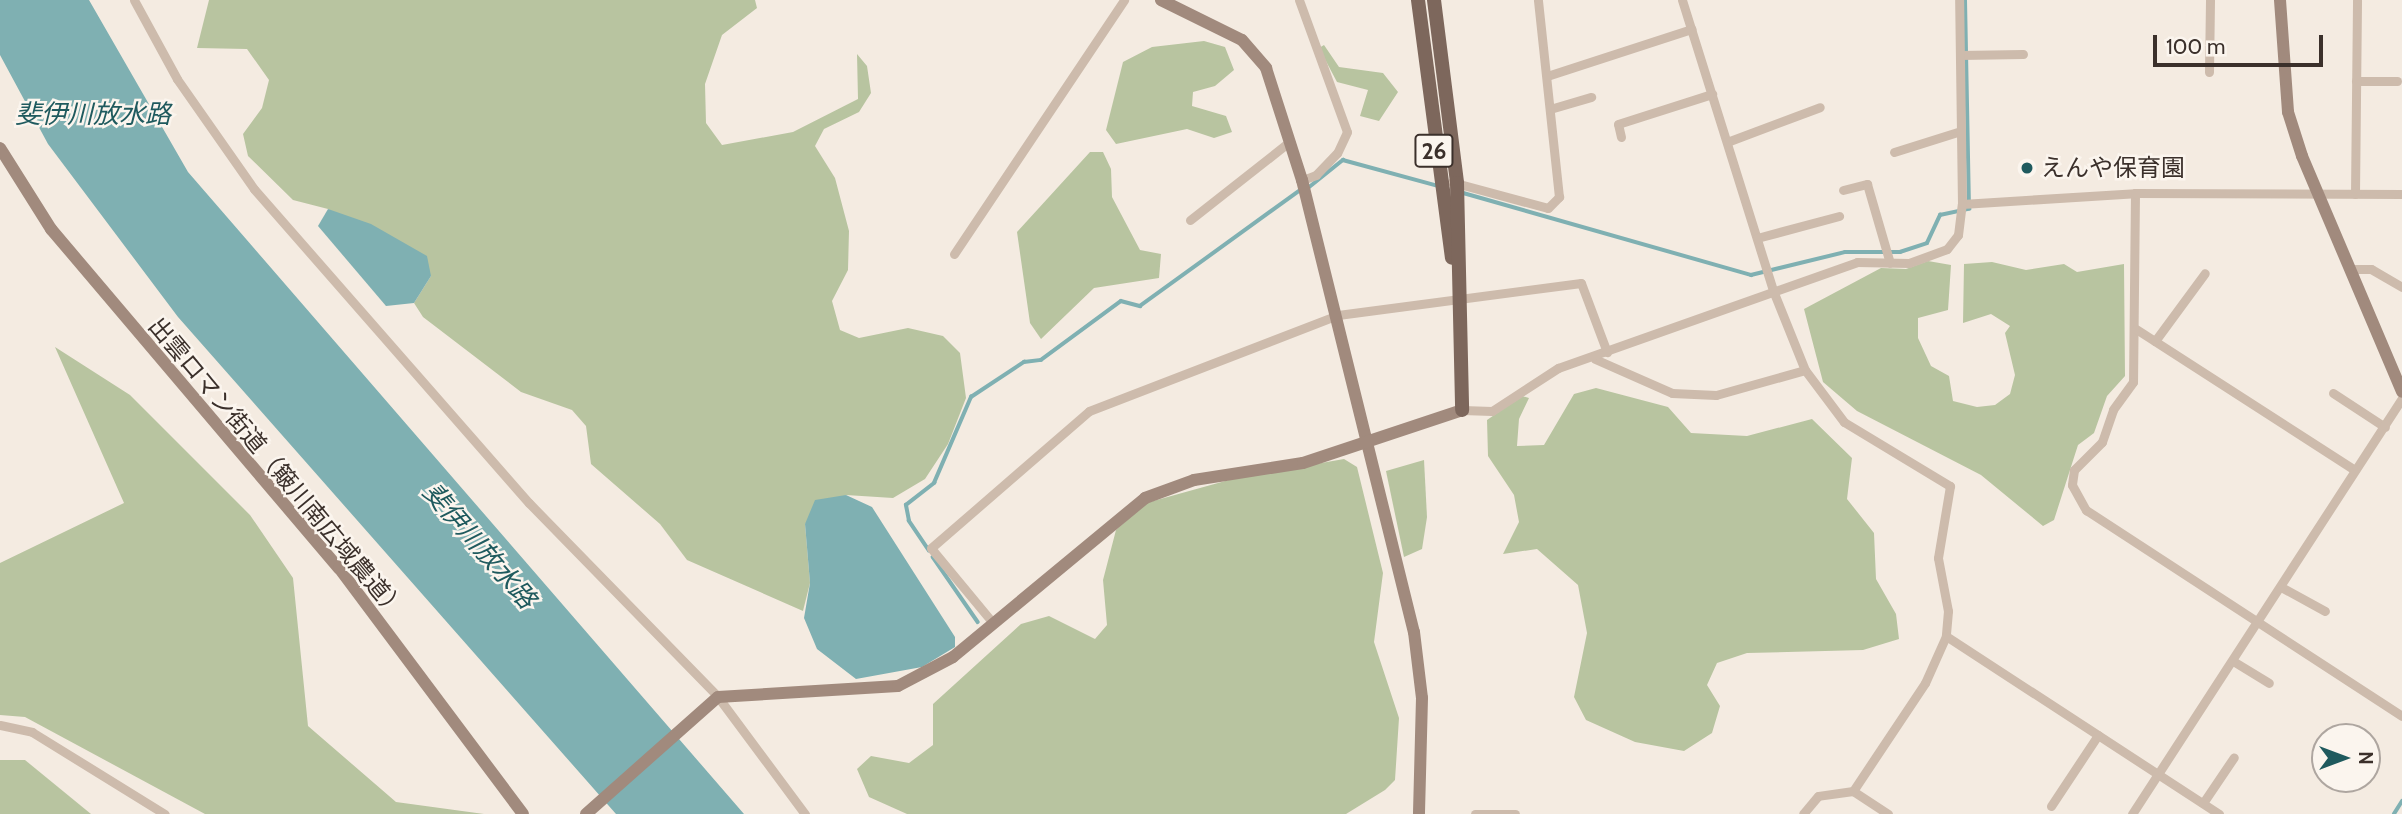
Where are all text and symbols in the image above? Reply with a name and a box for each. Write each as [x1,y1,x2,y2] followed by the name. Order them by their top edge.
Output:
[2157,21,2327,65] scale bar
[2166,34,2225,59] text: 100 m
[15,99,171,131] water label: 斐伊川放水路
[1413,132,1455,170] road number: 26
[2041,154,2185,182] place label: えんや保育園
[2019,160,2035,176] marker: えんや保育園
[143,312,411,624] street label: 出雲ロマン街道（簸川南広域農道）
[416,477,542,615] water label: 斐伊川放水路
[2311,723,2381,793] north arrow
[2354,751,2377,765] text: N

